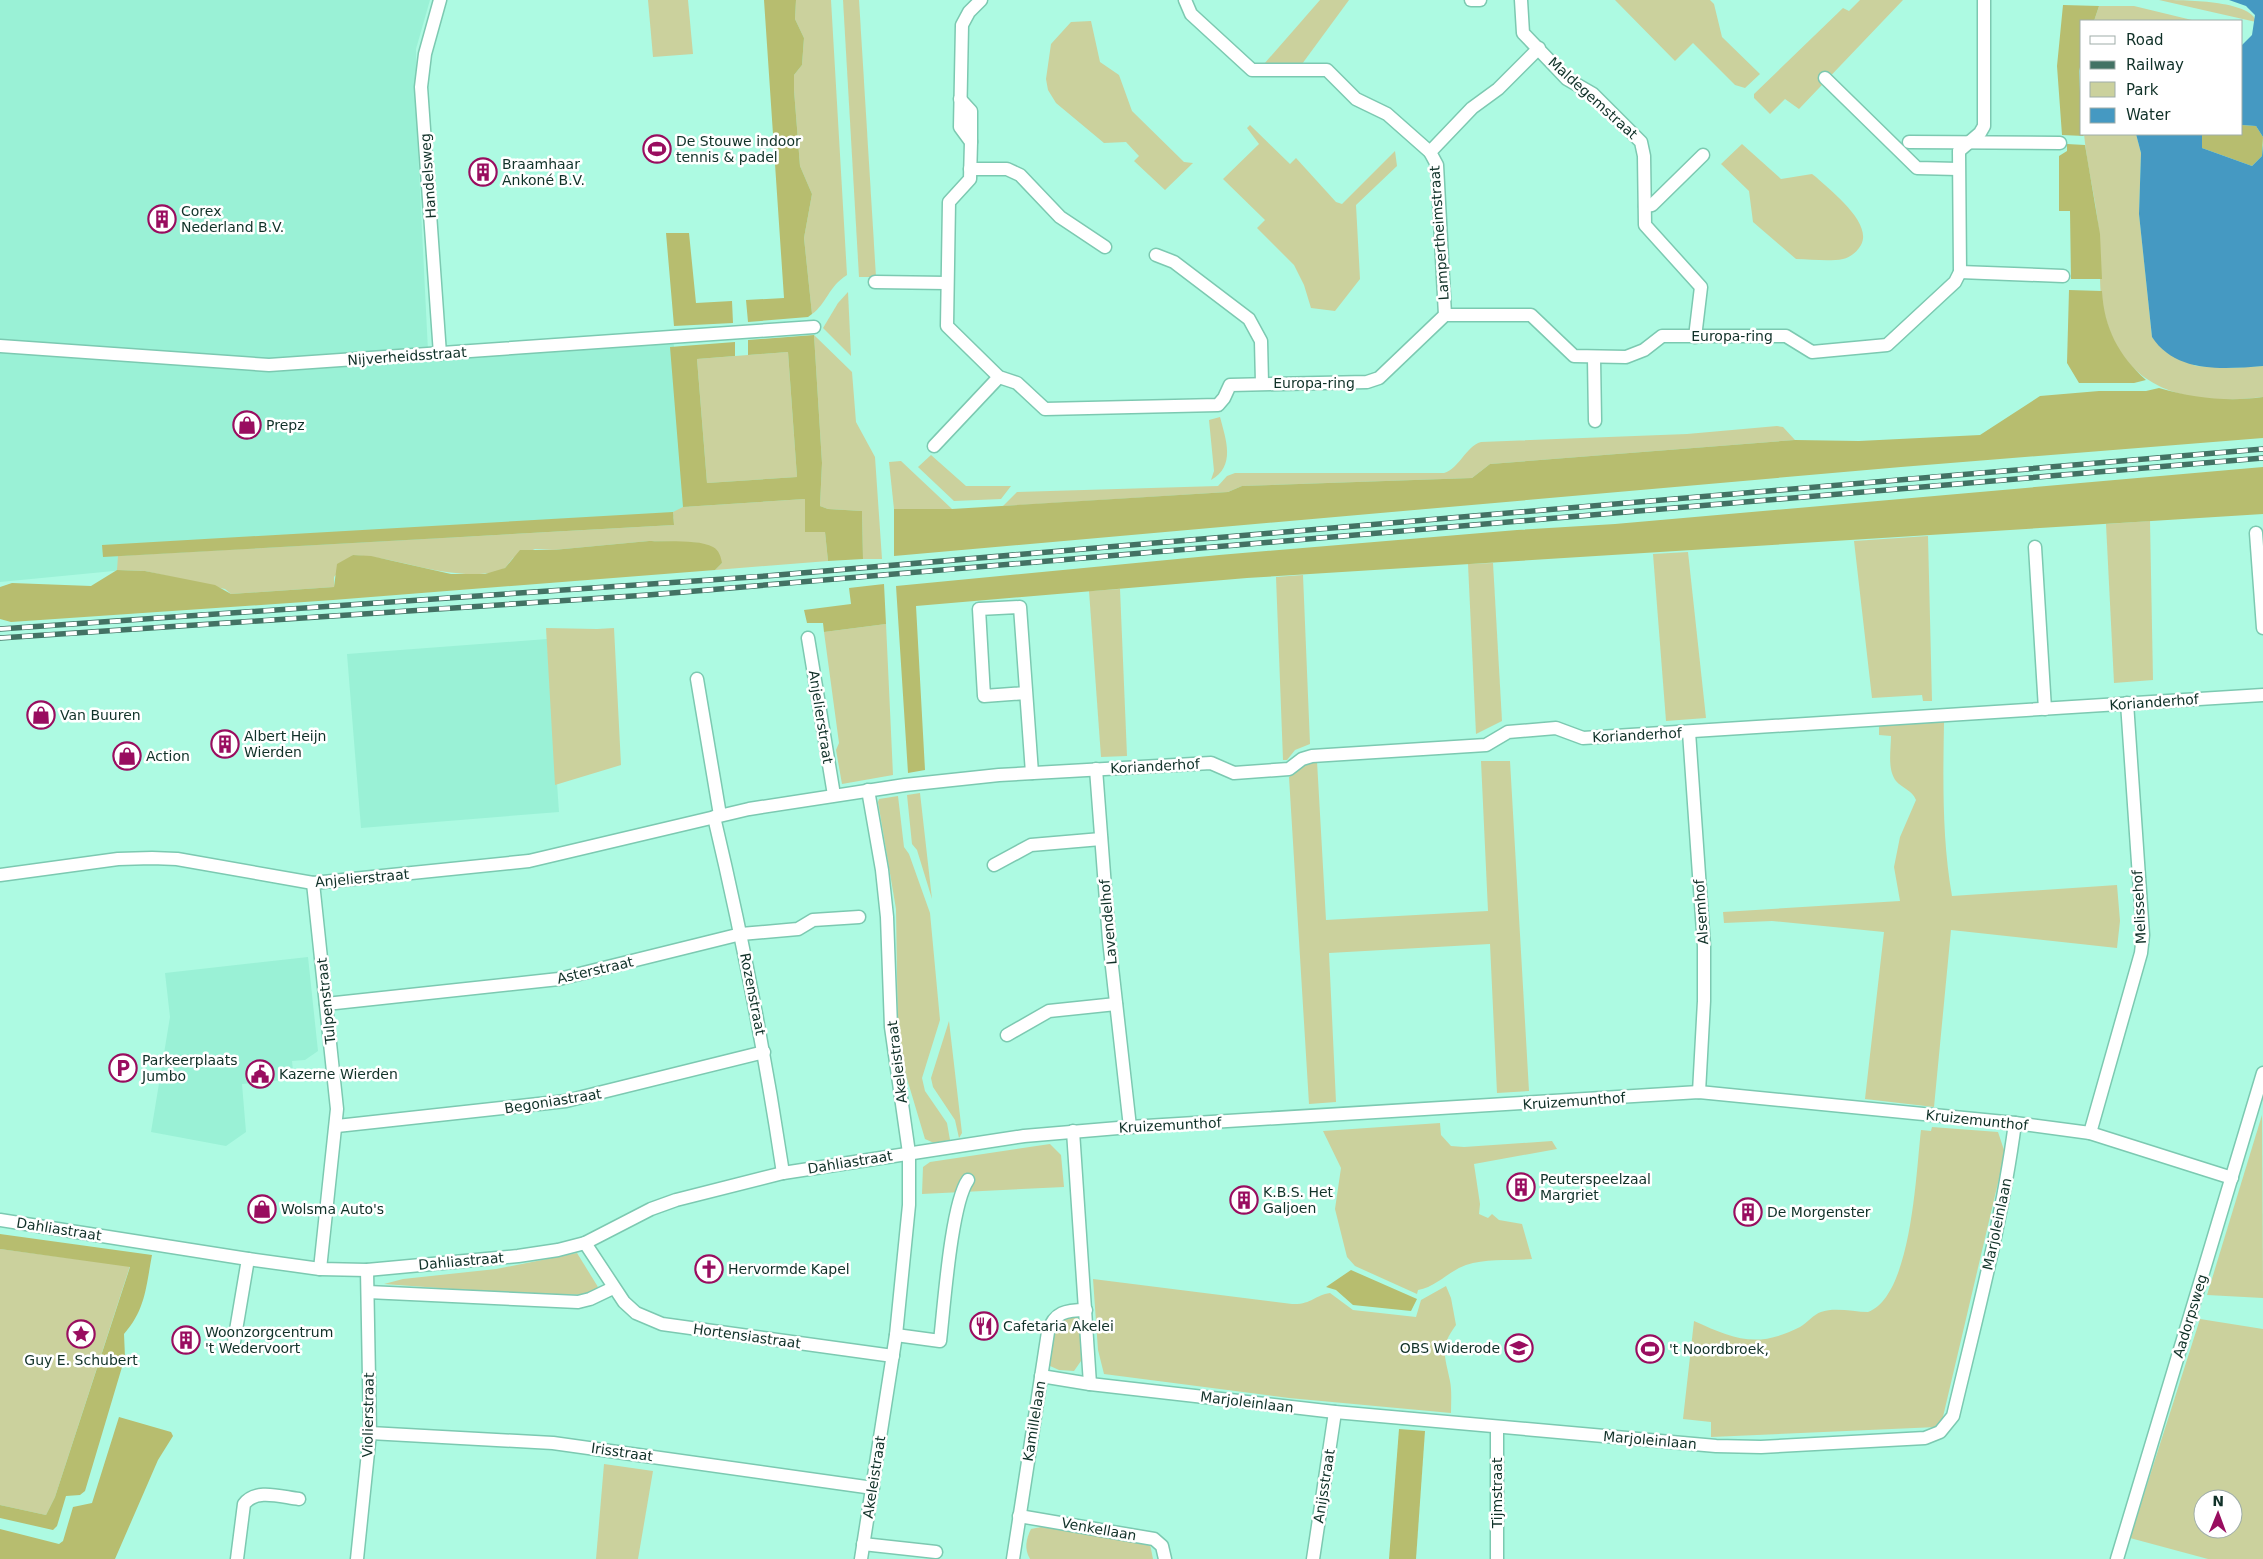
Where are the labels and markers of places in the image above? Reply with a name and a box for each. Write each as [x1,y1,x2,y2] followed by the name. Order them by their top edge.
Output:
[676,133,801,165] place label: De Stouwe indoor tennis & padel
[642,134,672,164] sports icon: De Stouwe indoor tennis & padel
[502,156,585,188] place label: Braamhaar Ankoné B.V.
[468,157,498,187] building icon: Braamhaar Ankoné B.V.
[181,203,284,235] place label: Corex Nederland B.V.
[147,204,177,234] building icon: Corex Nederland B.V.
[232,410,262,440] shop icon: Prepz
[266,417,305,433] place label: Prepz
[26,700,56,730] shop icon: Van Buuren
[60,707,141,723] place label: Van Buuren
[244,728,326,760] place label: Albert Heijn Wierden
[210,729,240,759] building icon: Albert Heijn Wierden
[112,741,142,771] shop icon: Action
[146,748,190,764] place label: Action
[141,1052,237,1084] place label: Parkeerplaats Jumbo
[108,1053,138,1083] parking icon: Parkeerplaats Jumbo
[245,1059,275,1089] public building icon: Kazerne Wierden
[279,1066,398,1082] place label: Kazerne Wierden
[1540,1171,1651,1203] place label: Peuterspeelzaal Margriet
[1506,1172,1536,1202] building icon: Peuterspeelzaal Margriet
[1263,1184,1334,1216] place label: K.B.S. Het Galjoen
[1229,1185,1259,1215] building icon: K.B.S. Het Galjoen
[247,1194,277,1224] shop icon: Wolsma Auto's
[1733,1197,1763,1227] building icon: De Morgenster
[281,1201,384,1217] place label: Wolsma Auto's
[1767,1204,1871,1220] place label: De Morgenster
[694,1254,724,1284] church icon: Hervormde Kapel
[728,1261,850,1277] place label: Hervormde Kapel
[969,1311,999,1341] restaurant icon: Cafetaria Akelei
[1003,1318,1114,1334] place label: Cafetaria Akelei
[66,1319,96,1349] place icon: Guy E. Schubert
[205,1324,333,1356] place label: Woonzorgcentrum 't Wedervoort
[171,1325,201,1355] building icon: Woonzorgcentrum 't Wedervoort
[1504,1333,1534,1363] school or university icon: OBS Widerode
[1635,1334,1665,1364] sports icon: 't Noordbroek,
[1400,1340,1500,1356] place label: OBS Widerode
[1669,1341,1769,1357] place label: 't Noordbroek,
[24,1352,138,1368] place label: Guy E. Schubert

